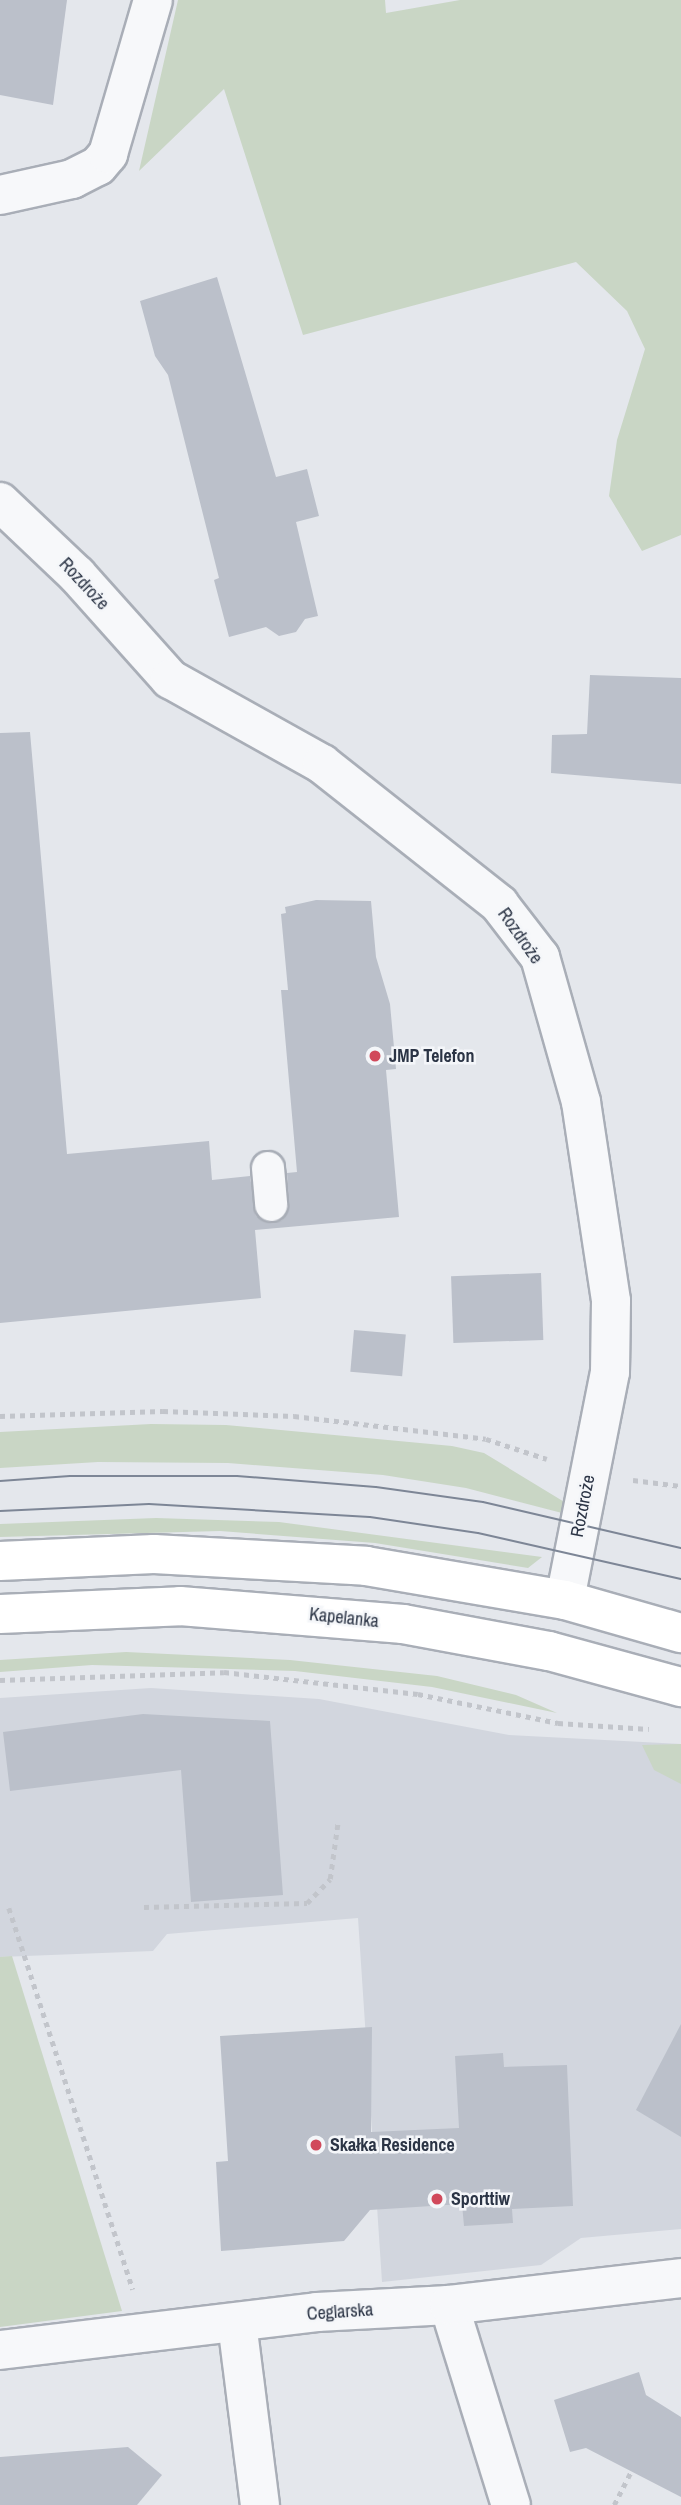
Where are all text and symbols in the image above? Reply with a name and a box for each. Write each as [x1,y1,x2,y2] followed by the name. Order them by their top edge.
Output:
[55,554,113,614] street label: Rozdroże
[493,904,547,968] street label: Rozdroże
[389,1045,475,1067] place label: JMP Telefon
[367,1048,383,1064] marker: JMP Telefon
[566,1473,600,1539] street label: Rozdroże
[308,1604,380,1632] street label: Kapelanka
[330,2134,455,2156] place label: Skałka Residence
[308,2137,324,2153] marker: Skałka Residence
[451,2188,510,2210] place label: Sporttiw
[429,2191,445,2207] marker: Sporttiw
[306,2299,374,2325] street label: Ceglarska

